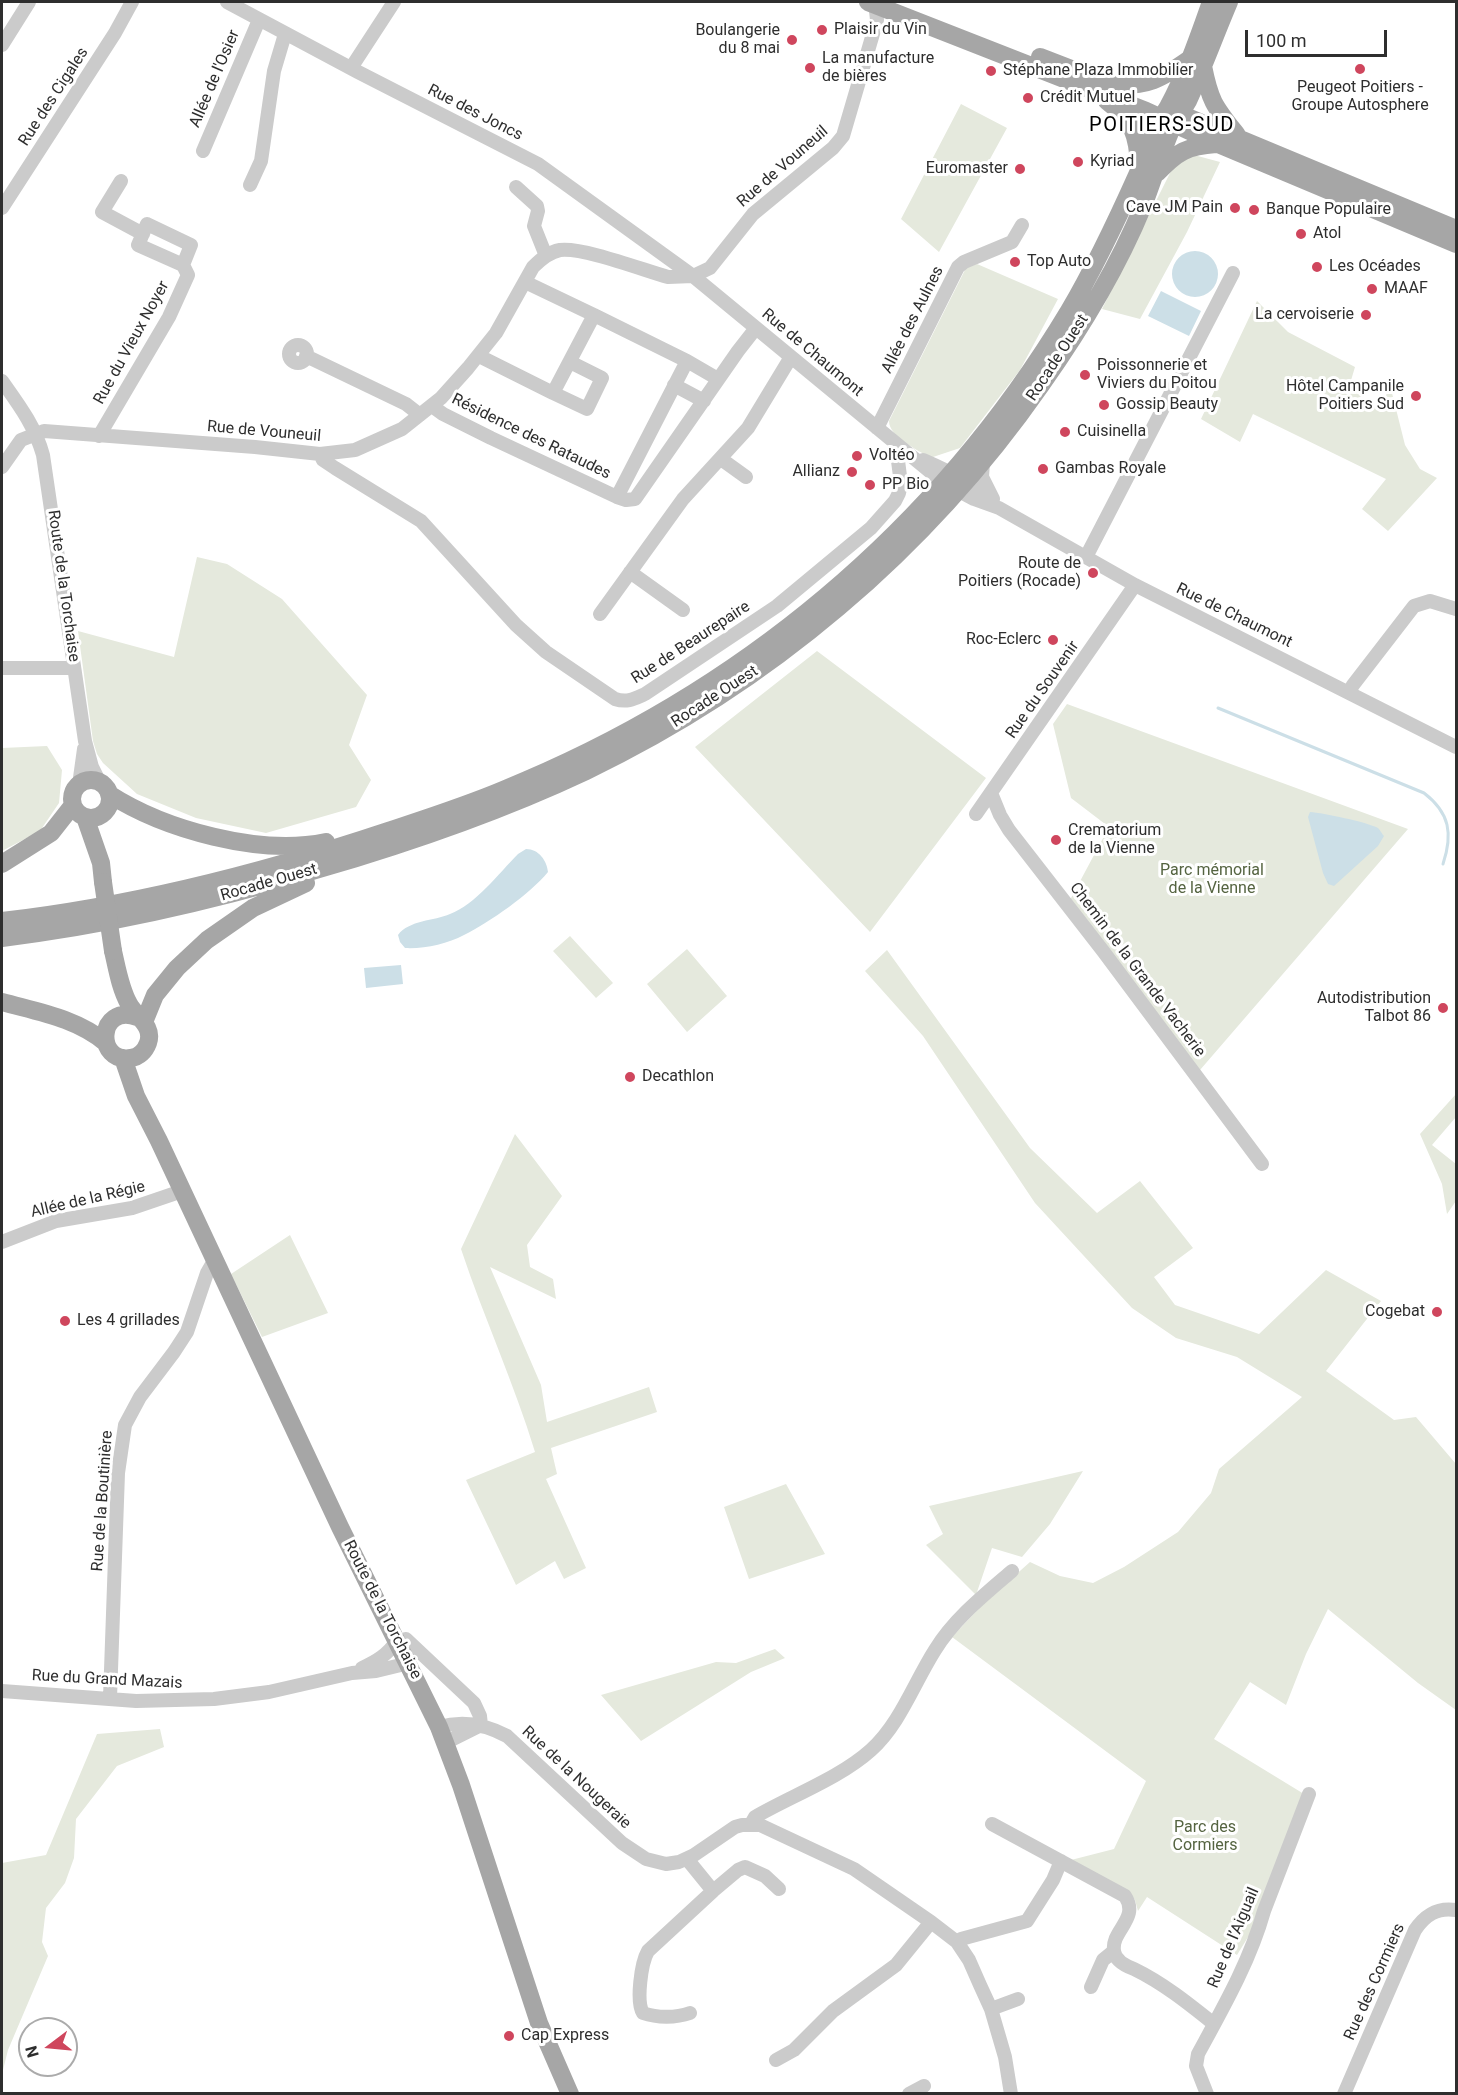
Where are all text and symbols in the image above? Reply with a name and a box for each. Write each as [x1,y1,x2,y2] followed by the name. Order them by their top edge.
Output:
[1248,18,1390,56] scale bar
[834,20,927,40] place label: Plaisir du Vin
[695,21,780,59] place label: Boulangerie du 8 mai
[815,23,829,37] marker: Plaisir du Vin
[186,27,244,131] street label: Allée de l'Osier
[1256,30,1307,51] text: 100 m
[785,33,799,47] marker: Boulangerie du 8 mai
[15,44,93,150] street label: Rue des Cigales
[822,49,934,87] place label: La manufacture de bières
[803,61,817,75] marker: La manufacture de bières
[1003,61,1193,81] place label: Stéphane Plaza Immobilier
[1353,62,1367,76] marker: Peugeot Poitiers - Groupe Autosphere
[984,64,998,78] marker: Stéphane Plaza Immobilier
[1291,78,1429,116] place label: Peugeot Poitiers - Groupe Autosphere
[424,81,526,145] street label: Rue des Joncs
[1040,88,1136,108] place label: Crédit Mutuel
[1021,91,1035,105] marker: Crédit Mutuel
[1089,114,1235,138] district label: POITIERS-SUD
[734,122,832,212] street label: Rue de Vouneuil
[1090,152,1134,172] place label: Kyriad
[1071,155,1085,169] marker: Kyriad
[926,159,1008,179] place label: Euromaster
[1013,162,1027,176] marker: Euromaster
[1126,198,1223,218] place label: Cave JM Pain
[1266,200,1391,220] place label: Banque Populaire
[1228,201,1242,215] marker: Cave JM Pain
[1247,203,1261,217] marker: Banque Populaire
[1313,224,1341,244] place label: Atol
[1294,227,1308,241] marker: Atol
[1027,252,1091,272] place label: Top Auto
[1008,255,1022,269] marker: Top Auto
[1329,257,1421,277] place label: Les Océades
[1310,260,1324,274] marker: Les Océades
[878,263,948,377] street label: Allée des Aulnes
[90,278,174,408] street label: Rue du Vieux Noyer
[1384,279,1428,299] place label: MAAF
[1365,282,1379,296] marker: MAAF
[757,305,867,401] street label: Rue de Chaumont
[1255,305,1354,325] place label: La cervoiserie
[1359,308,1373,322] marker: La cervoiserie
[1023,311,1093,405] street label: Rocade Ouest
[1097,356,1217,394] place label: Poissonnerie et Viviers du Poitou
[1078,368,1092,382] marker: Poissonnerie et Viviers du Poitou
[1286,377,1404,415] place label: Hôtel Campanile Poitiers Sud
[1409,389,1423,403] marker: Hôtel Campanile Poitiers Sud
[448,390,614,484] street label: Résidence des Rataudes
[1116,395,1218,415] place label: Gossip Beauty
[1097,398,1111,412] marker: Gossip Beauty
[206,417,322,447] street label: Rue de Vouneuil
[1077,422,1146,442] place label: Cuisinella
[1058,425,1072,439] marker: Cuisinella
[869,446,915,466] place label: Voltéo
[850,449,864,463] marker: Voltéo
[1055,459,1166,479] place label: Gambas Royale
[792,462,840,482] place label: Allianz
[1036,462,1050,476] marker: Gambas Royale
[845,465,859,479] marker: Allianz
[882,475,929,495] place label: PP Bio
[863,478,877,492] marker: PP Bio
[43,509,83,663] street label: Route de la Torchaise
[958,554,1081,592] place label: Route de Poitiers (Rocade)
[1086,566,1100,580] marker: Route de Poitiers (Rocade)
[1173,580,1295,652] street label: Rue de Chaumont
[628,597,754,689] street label: Rue de Beaurepaire
[966,630,1041,650] place label: Roc-Eclerc
[1046,633,1060,647] marker: Roc-Eclerc
[1002,638,1084,742] street label: Rue du Souvenir
[668,662,762,732] street label: Rocade Ouest
[1068,821,1161,859] place label: Crematorium de la Vienne
[1049,833,1063,847] marker: Crematorium de la Vienne
[219,860,319,906] street label: Rocade Ouest
[1160,861,1264,899] park label: Parc mémorial de la Vienne
[1065,879,1209,1061] street label: Chemin de la Grande Vacherie
[1317,989,1431,1027] place label: Autodistribution Talbot 86
[1436,1001,1450,1015] marker: Autodistribution Talbot 86
[642,1067,714,1087] place label: Decathlon
[623,1070,637,1084] marker: Decathlon
[29,1177,147,1223] street label: Allée de la Régie
[1365,1302,1425,1322] place label: Cogebat
[1430,1305,1444,1319] marker: Cogebat
[77,1311,180,1331] place label: Les 4 grillades
[58,1314,72,1328] marker: Les 4 grillades
[88,1430,118,1572] street label: Rue de la Boutinière
[339,1537,425,1683] street label: Route de la Torchaise
[31,1666,183,1694] street label: Rue du Grand Mazais
[517,1722,635,1834] street label: Rue de la Nougeraie
[1172,1818,1238,1856] park label: Parc des Cormiers
[1204,1885,1264,1991] street label: Rue de l’Aiguail
[1341,1921,1409,2043] street label: Rue des Cormiers
[18,2017,78,2077] north arrow
[521,2026,609,2046] place label: Cap Express
[502,2029,516,2043] marker: Cap Express
[21,2044,43,2060] text: N

